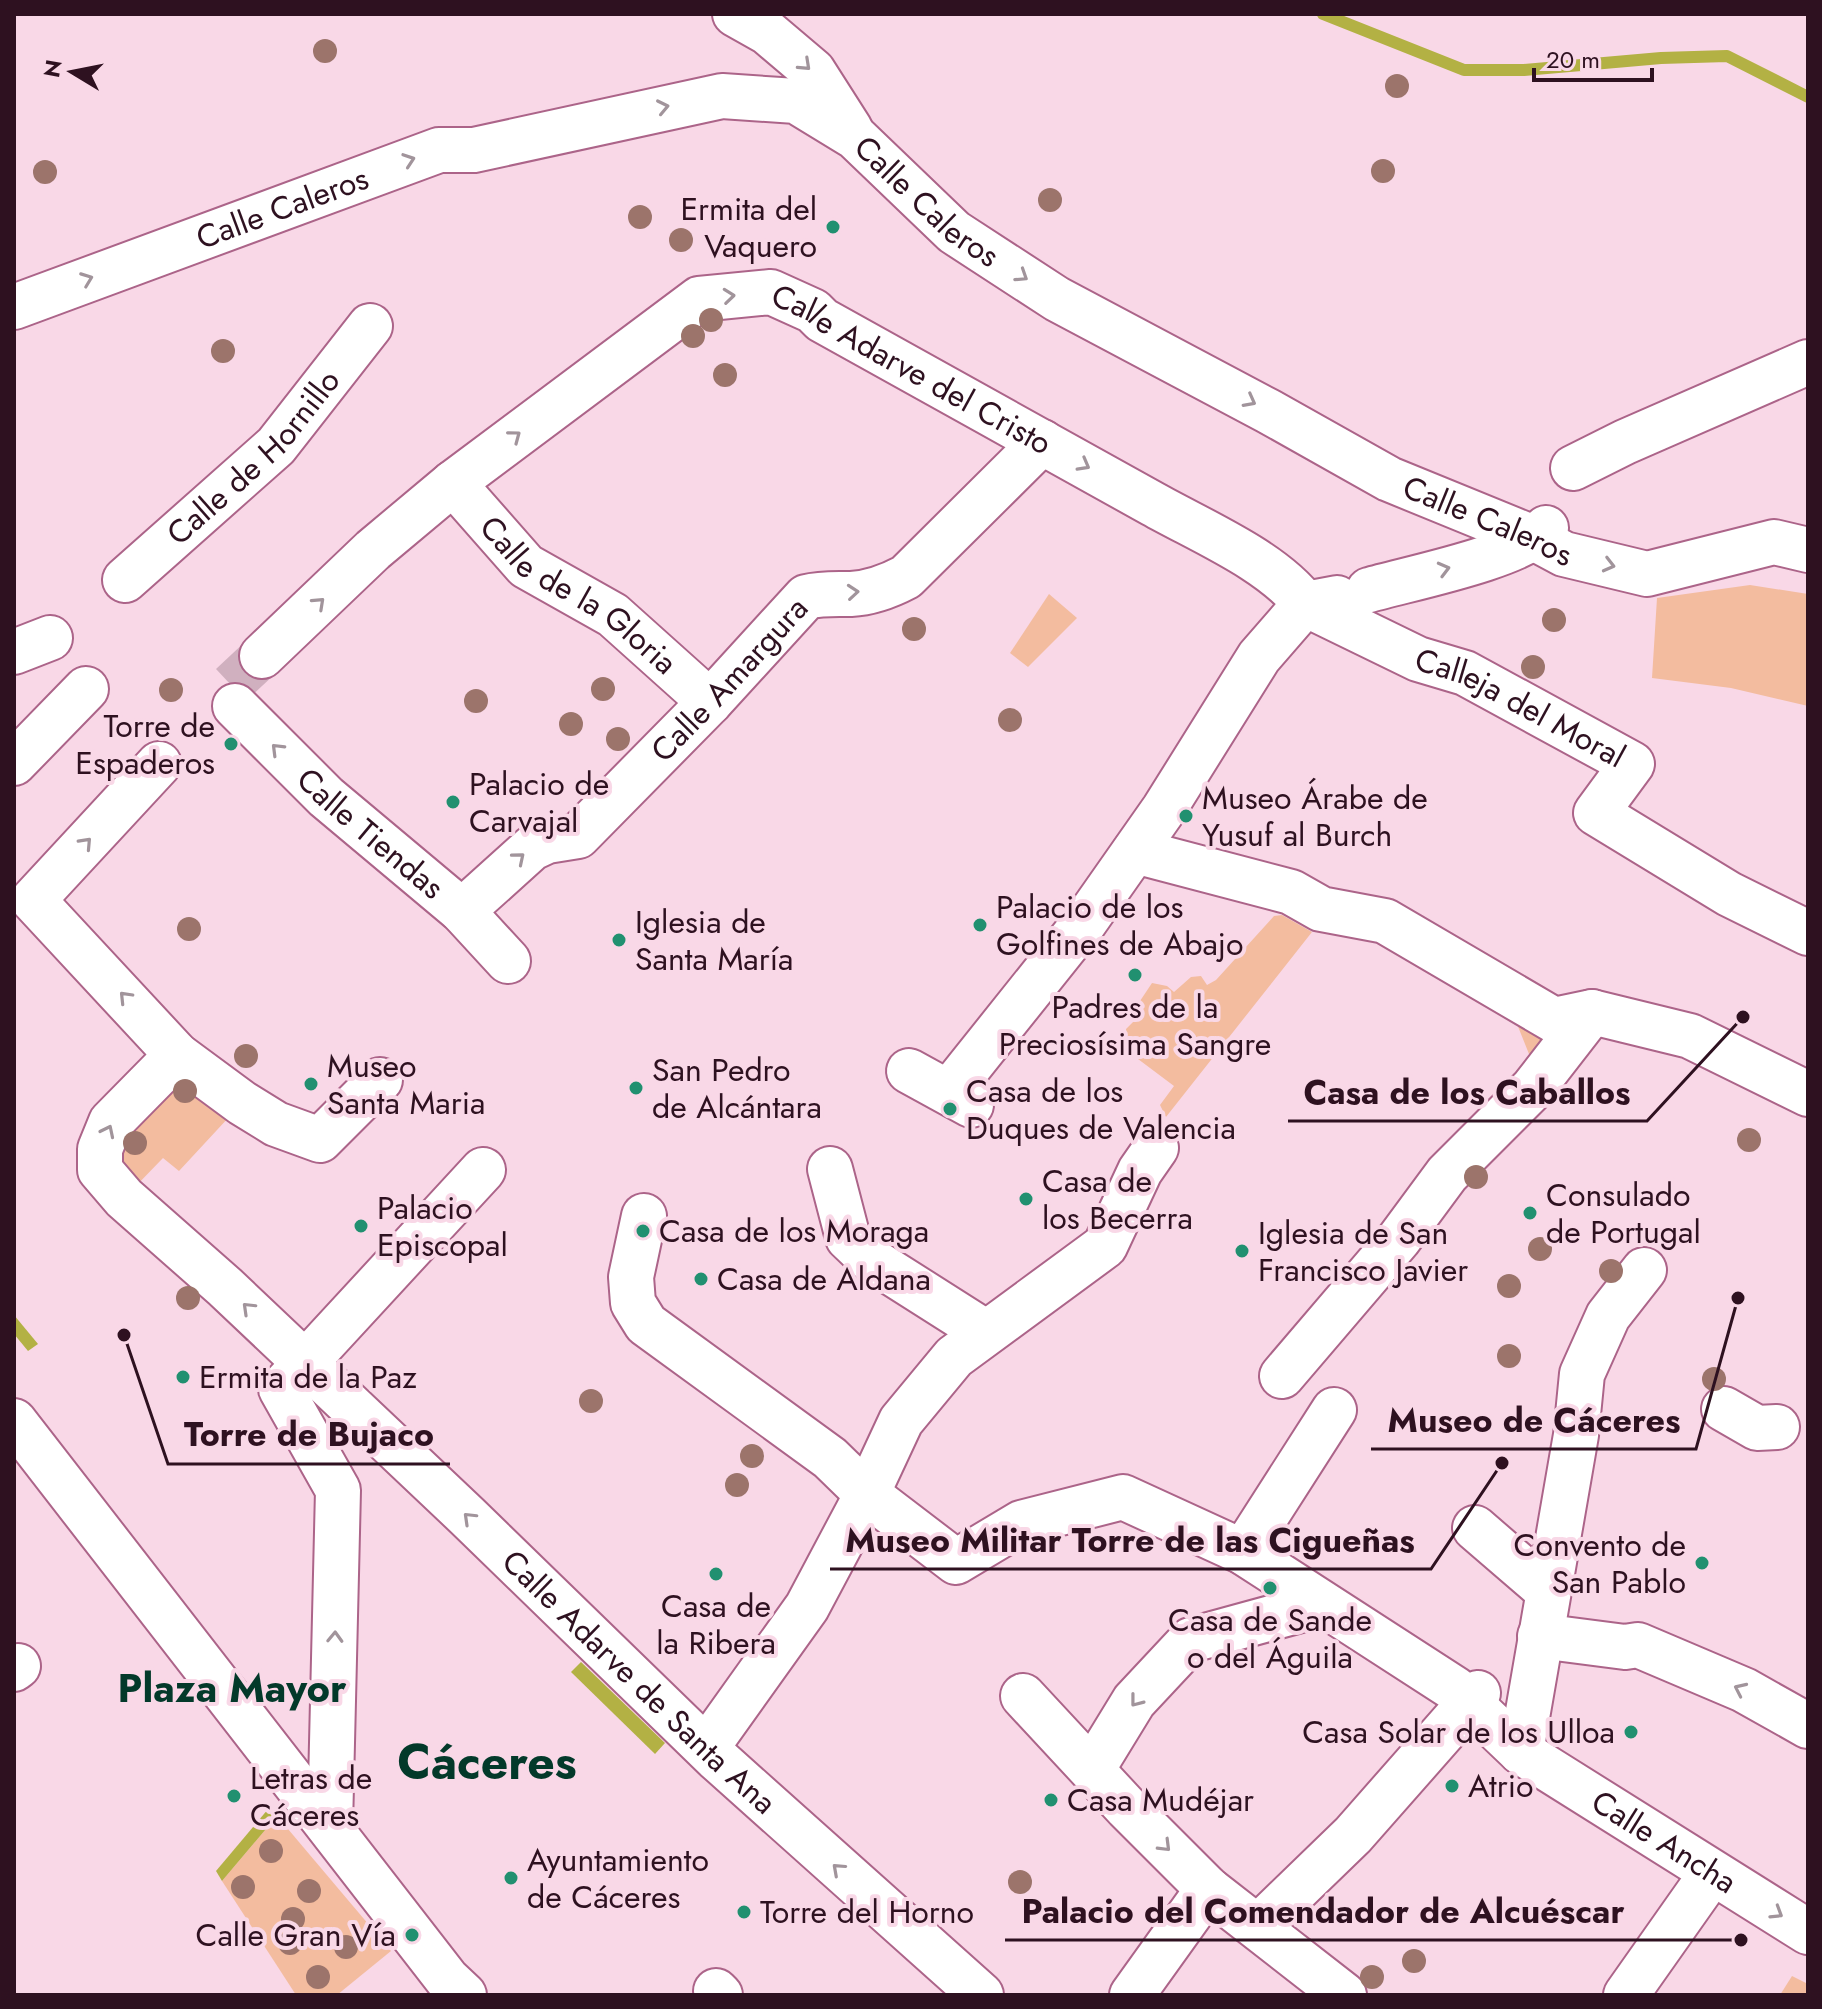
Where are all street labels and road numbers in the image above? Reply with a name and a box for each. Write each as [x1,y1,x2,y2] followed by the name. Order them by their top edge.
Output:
[844,125,1008,278] street label: Calle Caleros
[190,155,375,261] street label: Calle Caleros
[764,272,1060,466] street label: Calle Adarve del Cristo
[156,360,351,556] street label: Calle de Hornillo
[1396,464,1576,578] street label: Calle Caleros
[469,506,687,685] street label: Calle de la Gloria
[640,586,818,772] street label: Calle Amargura
[1410,636,1634,779] street label: Calleja del Moral
[286,757,454,910] street label: Calle Tiendas
[492,1539,787,1825] street label: Calle Adarve de Santa Ana
[1583,1779,1746,1905] street label: Calle Ancha

